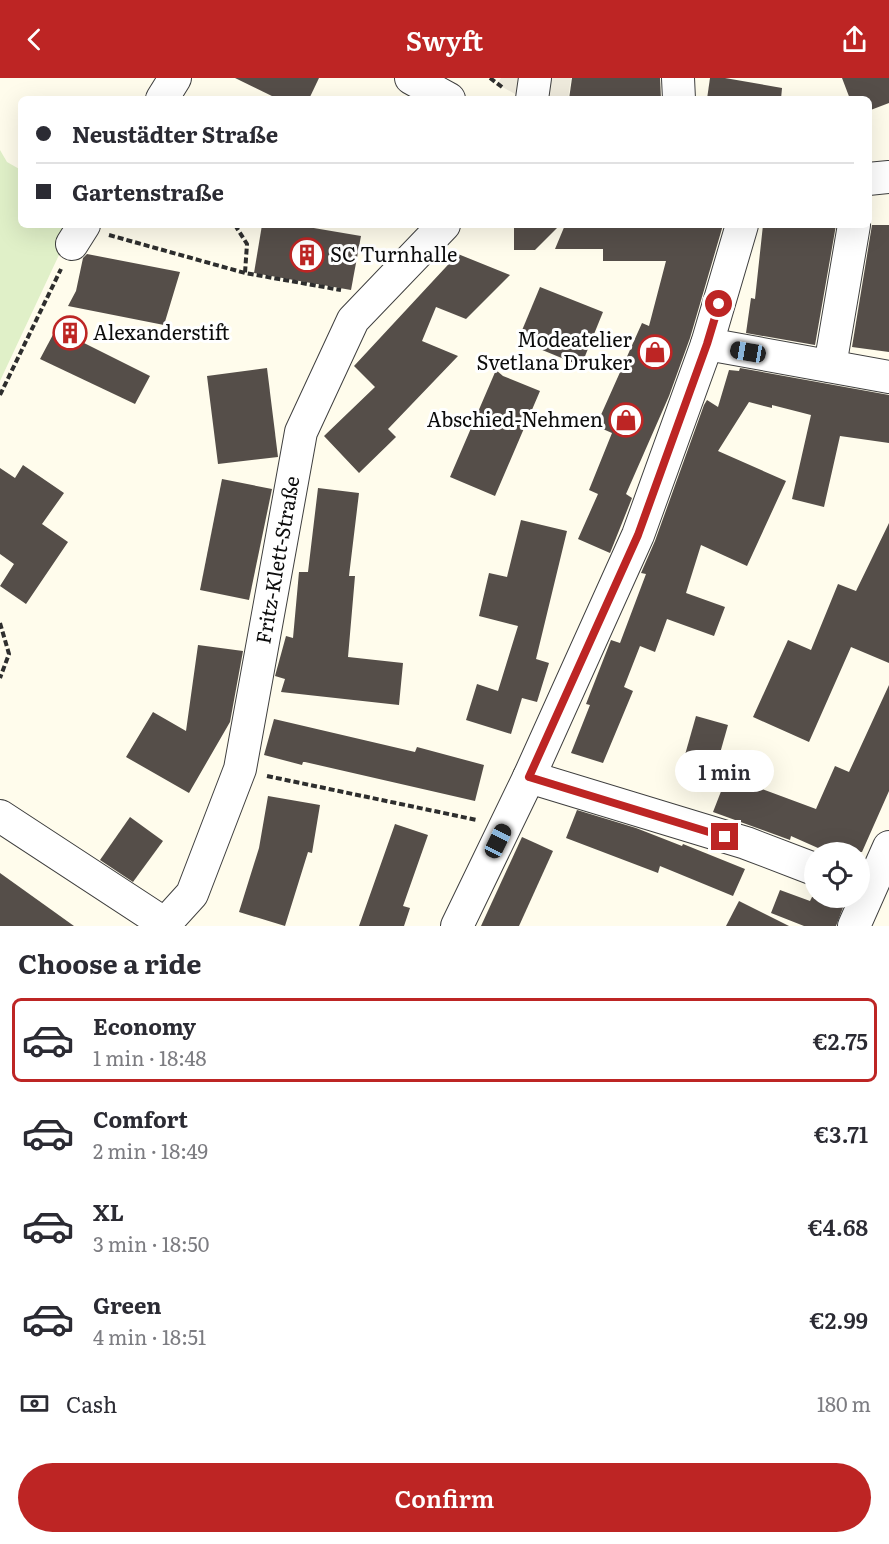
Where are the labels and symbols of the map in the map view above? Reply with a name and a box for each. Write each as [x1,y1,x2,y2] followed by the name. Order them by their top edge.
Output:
[289,237,325,273] building icon: SC Turnhalle
[330,238,457,268] place label: SC Turnhalle
[705,290,732,317] route start
[52,315,88,351] building icon: Alexanderstift
[93,316,230,346] place label: Alexanderstift
[477,323,633,376] place label: Modeatelier Svetlana Druker
[637,334,673,370] shop icon: Modeatelier Svetlana Druker
[729,340,767,364] car
[608,402,644,438] shop icon: Abschied-Nehmen
[427,403,603,433] place label: Abschied-Nehmen
[246,473,306,646] street label: Fritz-Klett-Straße
[676,750,774,792] callout: 1 min
[482,821,514,861] car
[711,823,738,850] route end

